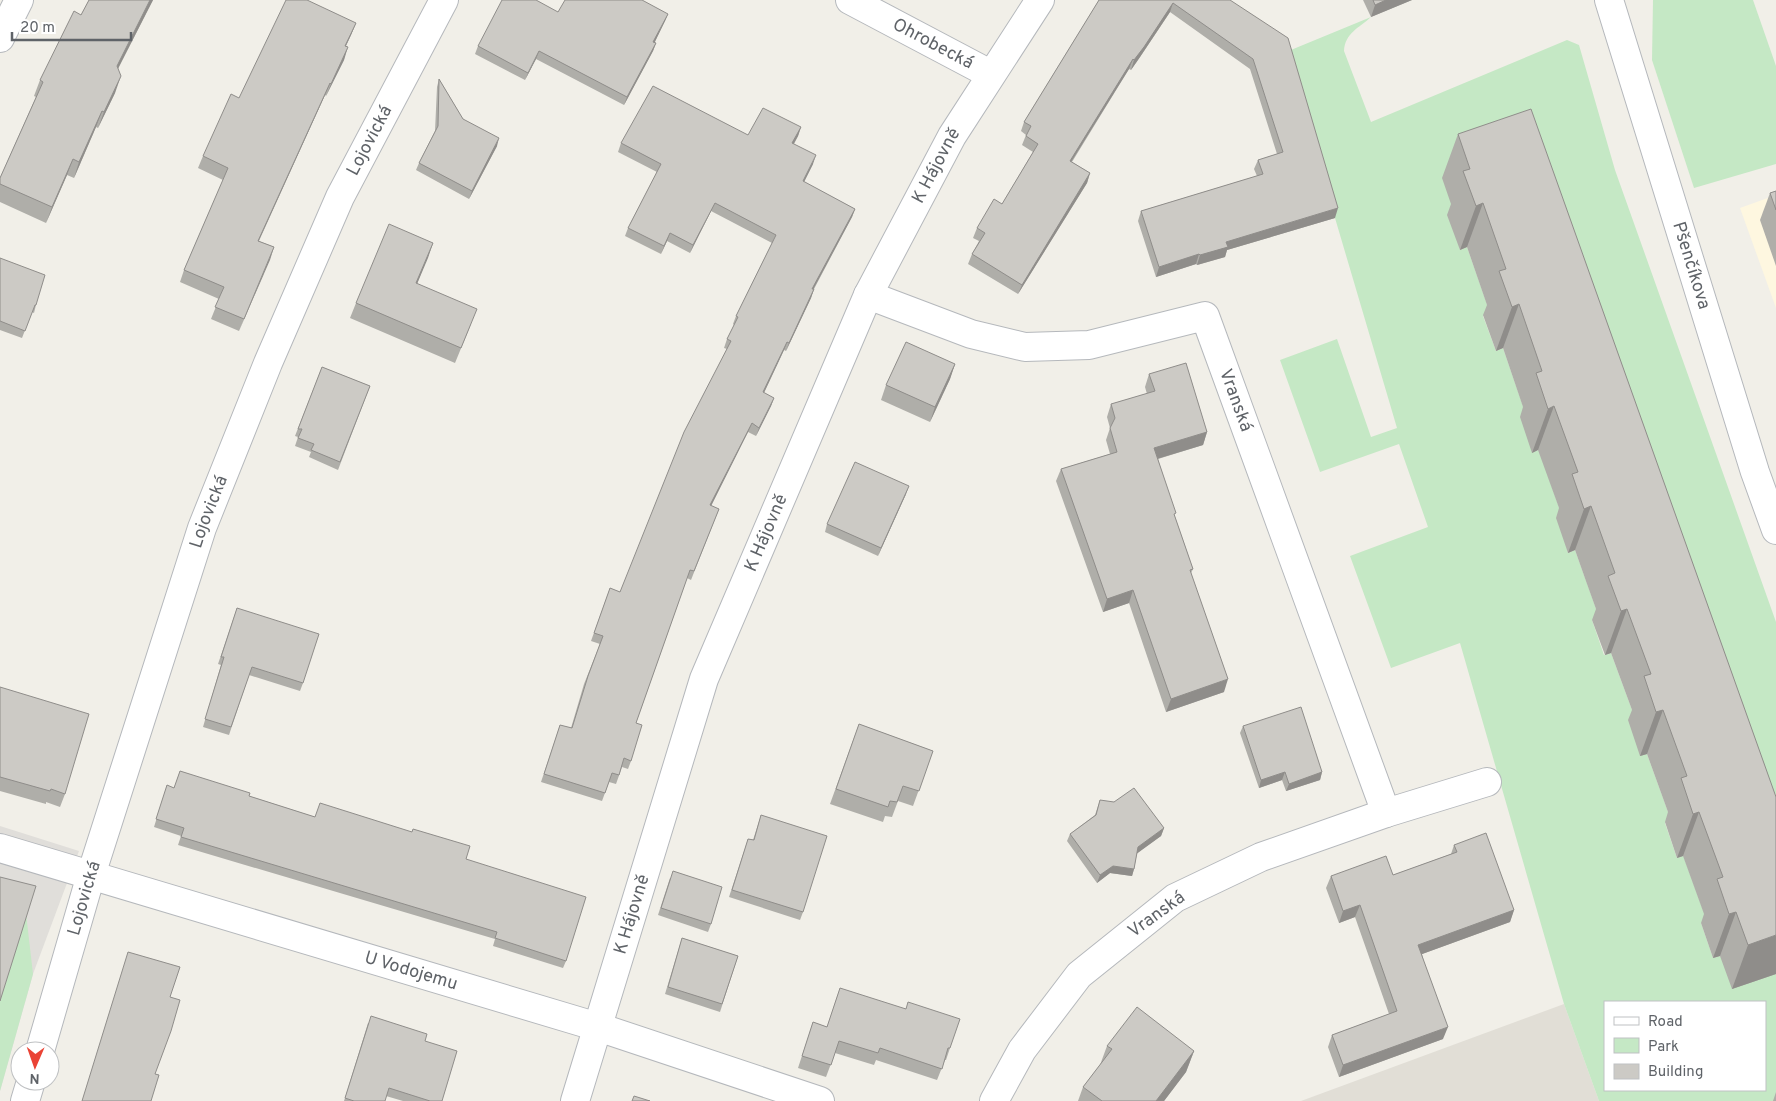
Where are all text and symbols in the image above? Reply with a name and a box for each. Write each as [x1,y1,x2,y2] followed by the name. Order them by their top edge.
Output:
[12,10,131,42] scale bar
[889,13,978,75] street label: Ohrobecká
[20,19,55,38] text: 20 m
[342,101,398,180] street label: Lojovická
[907,123,966,208] street label: K Hájovně
[1667,219,1716,312] street label: Pšenčíkova
[1214,366,1258,435] street label: Vranská
[185,472,233,551] street label: Lojovická
[740,491,793,575] street label: K Hájovně
[63,858,106,938] street label: Lojovická
[609,872,655,957] street label: K Hájovně
[1124,887,1190,943] street label: Vranská
[362,946,460,996] street label: U Vodojemu
[1604,1001,1766,1091] legend
[1648,1013,1683,1032] text: Road
[1648,1038,1679,1057] text: Park
[10,1041,60,1091] north arrow
[1648,1063,1703,1082] text: Building
[29,1069,40,1086] text: N

